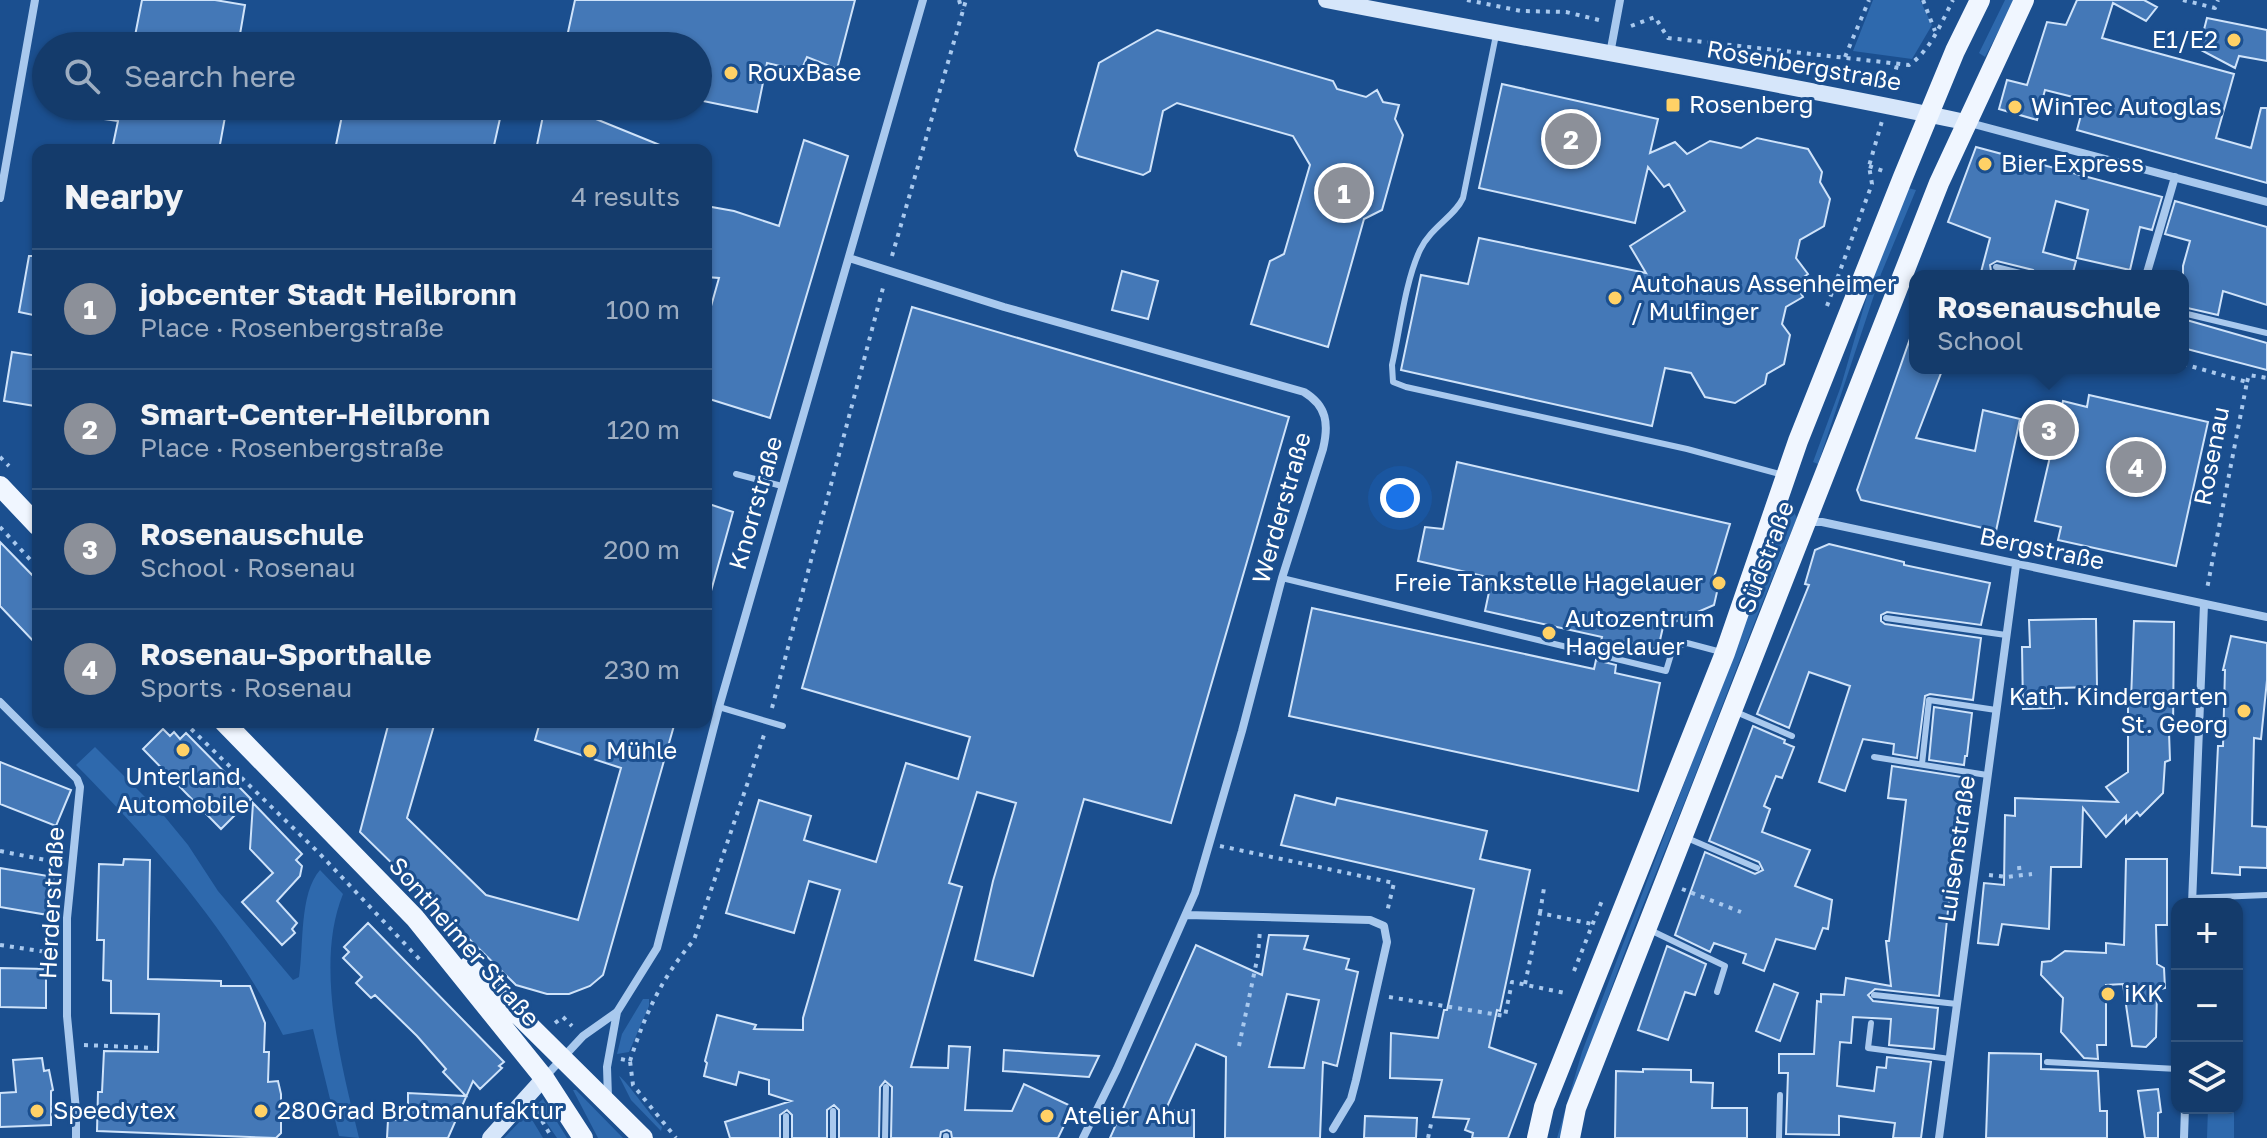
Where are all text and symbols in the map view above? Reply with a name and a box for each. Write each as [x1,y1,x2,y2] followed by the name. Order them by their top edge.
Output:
[2152,24,2218,53] place label: E1/E2
[2225,31,2243,49] marker: E1/E2
[32,32,712,120] search box
[1705,33,1904,96] street label: Rosenbergstraße
[60,54,104,98] icon: search
[747,57,861,86] place label: RouxBase
[124,58,296,94] text: Search here
[722,64,740,82] marker: RouxBase
[1689,89,1813,118] place label: Rosenberg
[2031,91,2222,120] place label: WinTec Autoglas
[1664,96,1682,114] marker: Rosenberg
[2006,98,2024,116] marker: WinTec Autoglas
[1545,109,1597,169] pin: 2
[2001,148,2144,177] place label: Bier Express
[1976,155,1994,173] marker: Bier Express
[1318,163,1370,223] pin: 1
[64,176,184,216] text: Nearby
[571,181,680,212] text: 4 results
[1631,268,1896,325] place label: Autohaus Assenheimer / Mulfinger
[1909,270,2189,374] popup
[140,276,517,312] text: jobcenter Stadt Heilbronn
[1606,289,1624,307] marker: Autohaus Assenheimer / Mulfinger
[1937,289,2161,325] text: Rosenauschule
[83,294,97,325] text: 1
[606,294,680,325] text: 100 m
[140,312,444,343] text: Place · Rosenbergstraße
[1937,325,2023,356] text: School
[140,396,490,432] text: Smart-Center-Heilbronn
[2023,400,2075,460] pin: 3
[2187,404,2234,508] street label: Rosenau
[82,414,98,445] text: 2
[607,414,680,445] text: 120 m
[1245,429,1316,587] street label: Werderstraße
[140,432,444,463] text: Place · Rosenbergstraße
[722,433,787,573] street label: Knorrstraße
[2110,437,2162,497] pin: 4
[1380,478,1420,518] your location
[1730,496,1799,616] street label: Südstraße
[140,516,364,552] text: Rosenauschule
[1977,520,2107,575] street label: Bergstraße
[82,534,98,565] text: 3
[603,534,680,565] text: 200 m
[140,552,355,583] text: School · Rosenau
[1394,567,1703,596] place label: Freie Tankstelle Hagelauer
[1710,574,1728,592] marker: Freie Tankstelle Hagelauer
[1565,603,1715,660] place label: Autozentrum Hagelauer
[1540,624,1558,642] marker: Autozentrum Hagelauer
[140,636,432,672] text: Rosenau-Sporthalle
[82,654,98,685] text: 4
[604,654,680,685] text: 230 m
[140,672,352,703] text: Sports · Rosenau
[2009,681,2228,738] place label: Kath. Kindergarten St. Georg
[2235,702,2253,720] marker: Kath. Kindergarten St. Georg
[606,735,677,764] place label: Mühle
[174,741,192,759] marker: Unterland Automobile
[581,742,599,760] marker: Mühle
[117,761,249,818] place label: Unterland Automobile
[1931,773,1980,924] street label: Luisenstraße
[32,826,69,980] street label: Herderstraße
[384,851,546,1031] street label: Sontheimer Straße
[2171,898,2243,1114] map controls
[2171,898,2243,970] button: +
[2171,970,2243,1042] button: −
[2124,978,2164,1007] place label: iKK
[2099,985,2117,1003] marker: iKK
[2171,1042,2243,1114] button: layers
[53,1095,176,1124] place label: Speedytex
[277,1095,563,1124] place label: 280Grad Brotmanufaktur
[1063,1100,1190,1129] place label: Atelier Ahu
[28,1102,46,1120] marker: Speedytex
[252,1102,270,1120] marker: 280Grad Brotmanufaktur
[1038,1107,1056,1125] marker: Atelier Ahu

